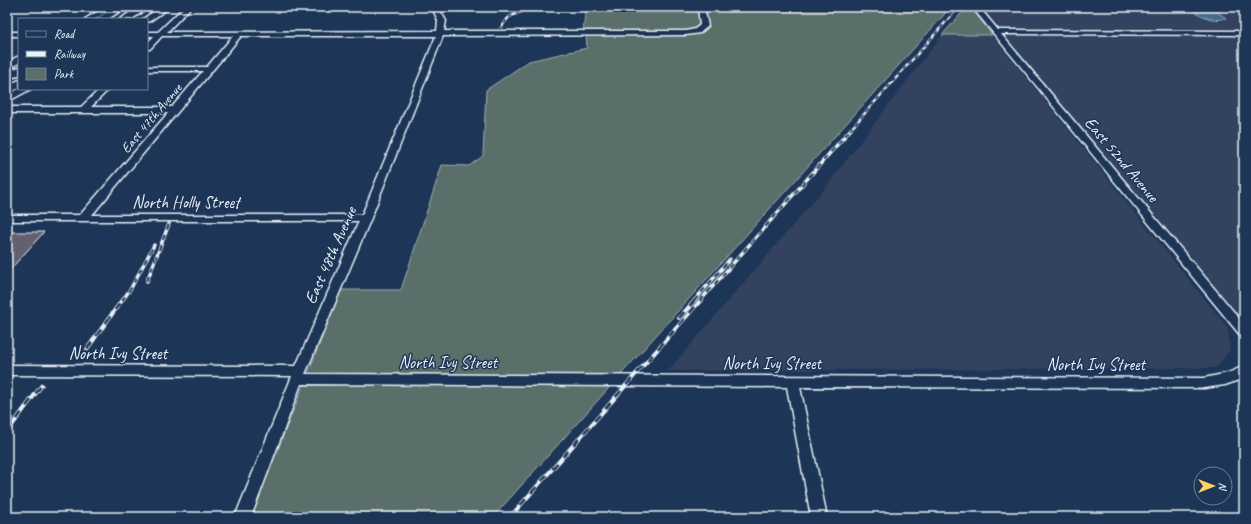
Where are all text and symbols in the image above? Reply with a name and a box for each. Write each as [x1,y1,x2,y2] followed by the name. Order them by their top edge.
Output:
[18,18,148,90] legend
[54,26,76,42] text: Road
[54,46,86,62] text: Railway
[54,66,75,82] text: Park
[117,79,186,157] street label: East 47th Avenue
[1080,112,1164,207] street label: East 52nd Avenue
[132,192,242,213] street label: North Holly Street
[300,202,362,307] street label: East 48th Avenue
[69,343,170,364] street label: North Ivy Street
[399,352,500,373] street label: North Ivy Street
[723,353,824,374] street label: North Ivy Street
[1047,354,1148,375] street label: North Ivy Street
[1193,466,1233,506] north arrow
[1216,483,1230,492] text: N

